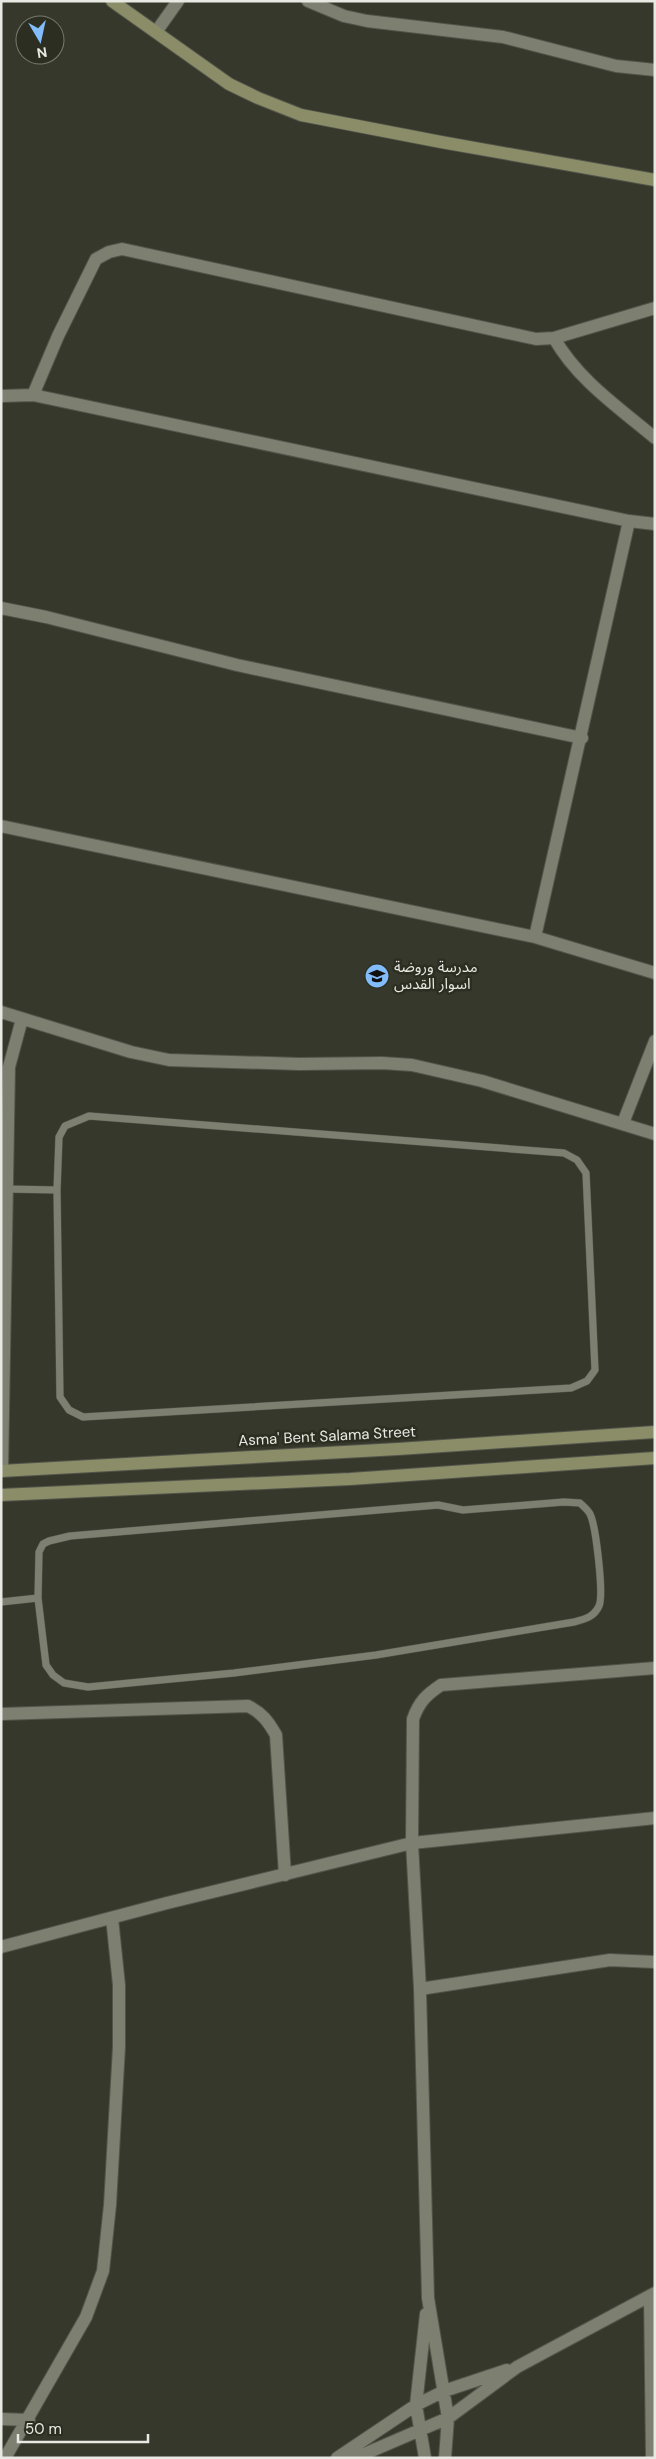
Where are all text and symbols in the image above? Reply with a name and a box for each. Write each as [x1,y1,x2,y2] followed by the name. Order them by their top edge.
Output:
[15,15,65,65] north arrow
[36,43,48,63] text: N
[394,957,478,994] place label: مدرسة وروضة اسوار القدس
[364,963,390,989] school or university icon: مدرسة وروضة اسوار القدس
[238,1421,416,1451] street label: Asma' Bent Salama Street
[18,2412,148,2444] scale bar
[25,2419,62,2439] text: 50 m

